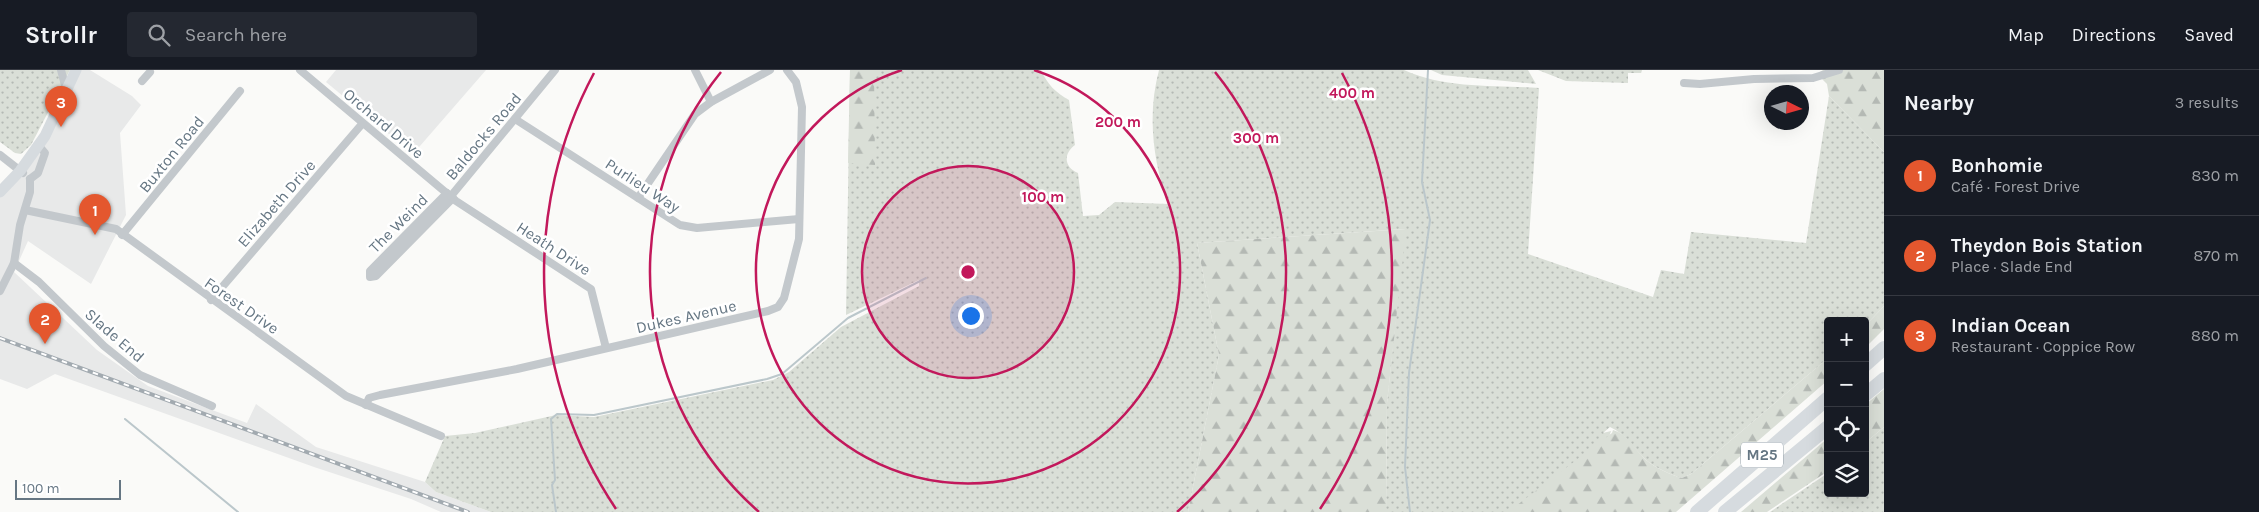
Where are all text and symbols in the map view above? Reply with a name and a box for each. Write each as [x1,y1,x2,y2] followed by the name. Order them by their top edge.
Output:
[127,12,477,57] search box
[25,21,97,49] text: Strollr
[145,21,173,49] icon: search
[185,24,287,46] text: Search here
[2008,24,2044,46] text: Map
[2072,24,2156,46] text: Directions
[2184,24,2234,46] text: Saved
[340,84,428,163] street label: Orchard Drive
[1329,84,1375,102] text: 400 m
[1764,85,1809,130] north arrow
[45,86,77,127] pin: 3
[441,89,525,184] street label: Baldocks Road
[1904,91,1974,115] text: Nearby
[2175,93,2239,112] text: 3 results
[135,112,208,196] street label: Buxton Road
[1095,113,1141,131] text: 200 m
[1233,129,1279,147] text: 300 m
[602,154,684,217] street label: Purlieu Way
[1951,155,2043,177] text: Bonhomie
[233,156,319,251] street label: Elizabeth Drive
[1917,166,1923,185] text: 1
[2191,166,2239,185] text: 830 m
[1951,177,2080,196] text: Café · Forest Drive
[1022,188,1064,206] text: 100 m
[365,190,432,257] street label: The Weind
[79,194,111,235] pin: 1
[513,217,594,279] street label: Heath Drive
[1951,235,2143,257] text: Theydon Bois Station
[1915,246,1925,265] text: 2
[2193,246,2239,265] text: 870 m
[1951,257,2073,276] text: Place · Slade End
[959,263,977,281] centre of rings
[201,273,283,338] street label: Forest Drive
[634,296,738,337] street label: Dukes Avenue
[29,303,61,344] pin: 2
[958,303,984,329] your location
[81,304,148,366] street label: Slade End
[1951,315,2070,337] text: Indian Ocean
[1824,317,1869,497] map controls
[1824,317,1869,362] button: +
[1915,326,1925,345] text: 3
[2191,326,2239,345] text: 880 m
[1951,337,2135,356] text: Restaurant · Coppice Row
[1824,362,1869,407] button: −
[1824,407,1869,452] button: locate
[1741,442,1783,468] road number: M25
[1824,452,1869,497] button: layers
[15,477,121,500] scale bar
[22,480,60,497] text: 100 m

